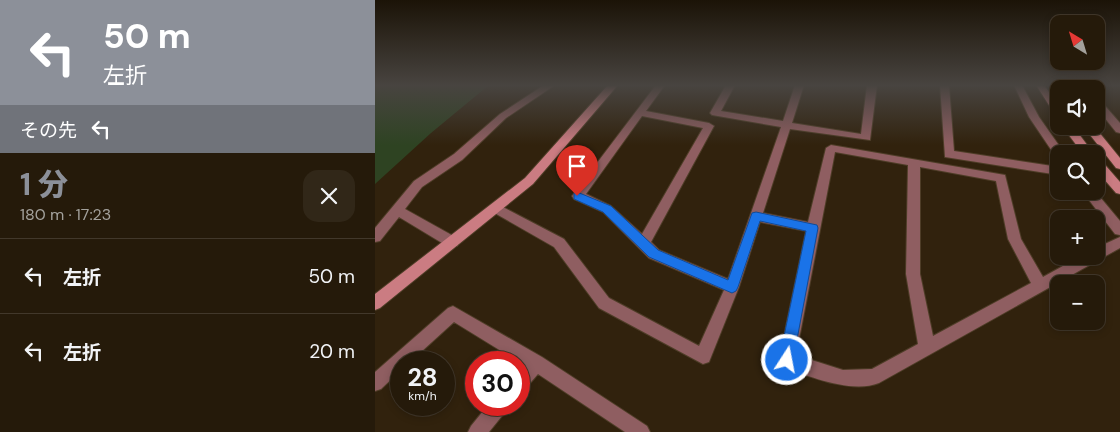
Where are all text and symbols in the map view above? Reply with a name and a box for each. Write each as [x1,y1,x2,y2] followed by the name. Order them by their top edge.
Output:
[103,13,191,59] text: 50 m
[1050,15,1105,70] north arrow
[1050,15,1105,330] map controls
[20,20,85,85] icon: left
[103,61,147,90] text: 左折
[1050,80,1105,135] button: sound
[87,115,115,143] icon: left
[20,118,77,143] text: その先
[556,145,598,196] pin
[1050,145,1105,200] button: search
[563,152,591,180] icon: arrive
[20,165,68,204] text: 1 分
[303,170,355,222] button: close
[20,204,111,225] text: 180 m · 17:23
[1050,210,1105,265] button: +
[20,262,48,290] icon: left
[308,264,355,289] text: 50 m
[63,265,101,290] text: 左折
[1050,275,1105,330] button: −
[760,333,812,385] position arrow
[20,337,48,365] icon: left
[309,339,355,364] text: 20 m
[63,340,101,365] text: 左折
[465,351,530,416] speed limit sign: 30
[407,361,438,394] text: 28
[408,388,437,404] text: km/h

